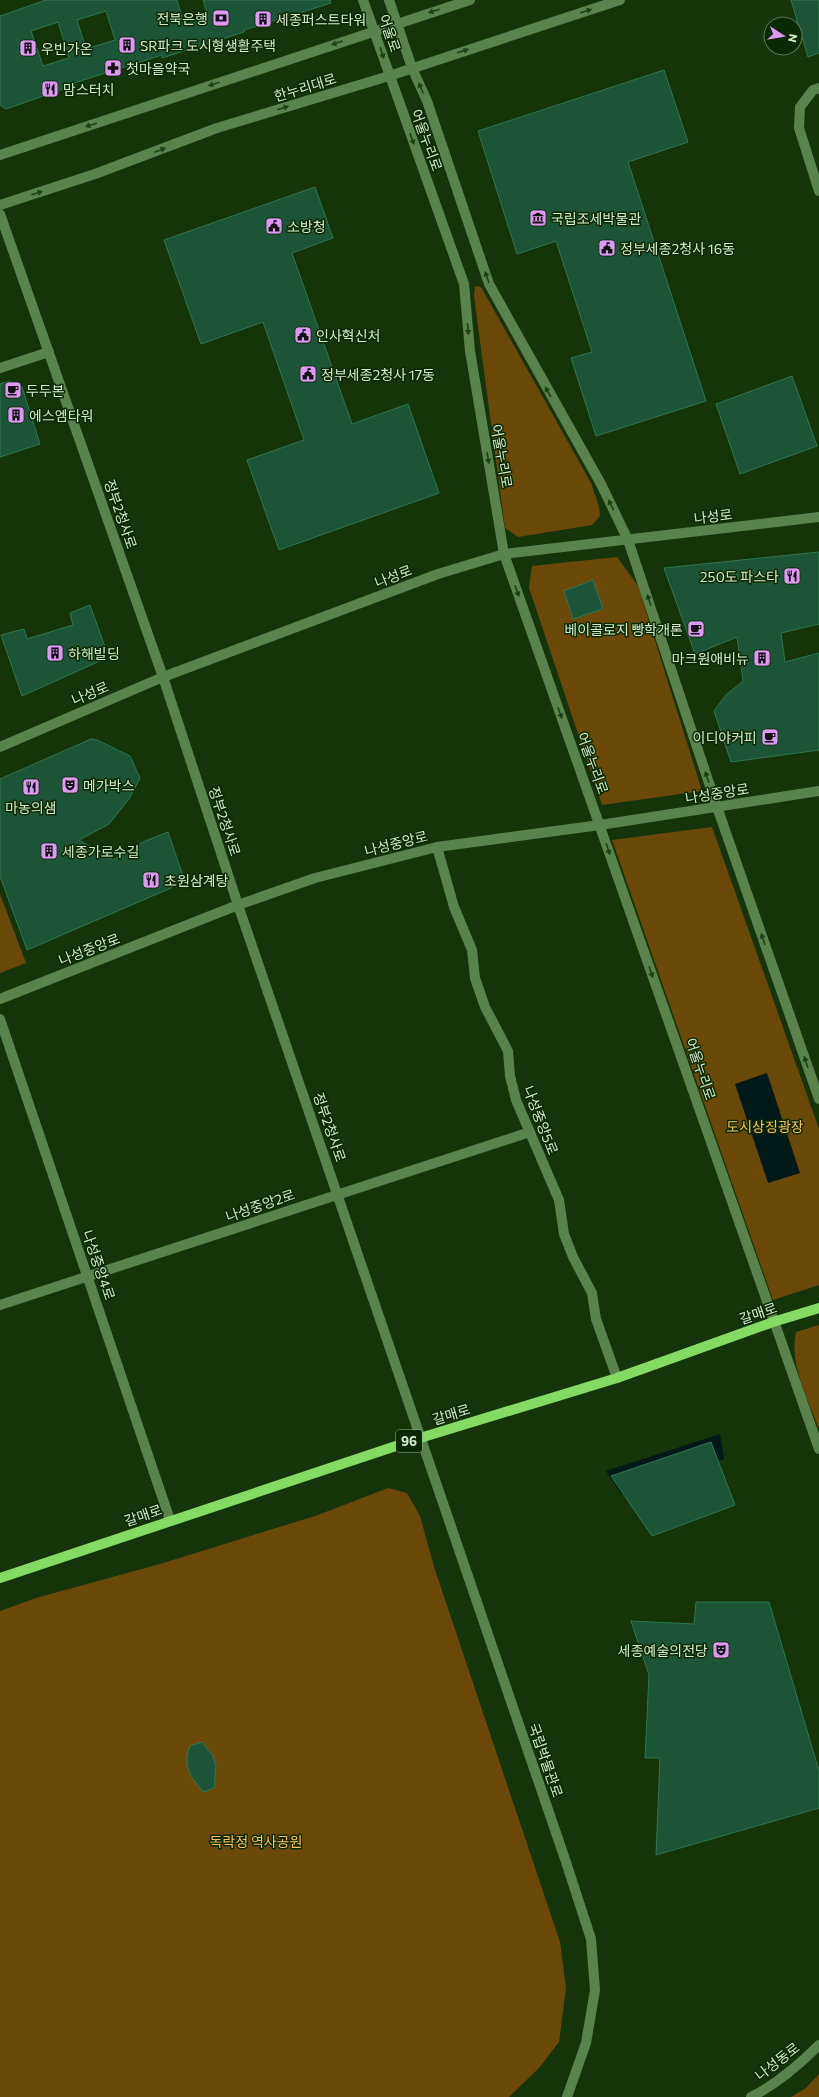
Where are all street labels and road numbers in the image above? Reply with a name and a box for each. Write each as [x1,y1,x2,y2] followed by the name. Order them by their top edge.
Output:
[376,12,404,54] street label: 어울로
[272,69,338,105] street label: 한누리대로
[408,107,446,173] street label: 어울누리로
[488,423,516,489] street label: 어울누리로
[101,477,141,551] street label: 정부2청사로
[693,505,733,527] street label: 나성로
[372,561,414,591] street label: 나성로
[69,678,111,708] street label: 나성로
[574,730,612,796] street label: 어울누리로
[684,780,750,806] street label: 나성중앙로
[206,784,244,858] street label: 정부2청사로
[363,827,429,859] street label: 나성중앙로
[56,929,122,968] street label: 나성중앙로
[682,1036,720,1102] street label: 어울누리로
[520,1083,562,1157] street label: 나성중앙5로
[310,1090,350,1164] street label: 정부2청사로
[223,1185,297,1225] street label: 나성중앙2로
[79,1228,119,1302] street label: 나성중앙4로
[737,1299,779,1327] street label: 갈매로
[430,1400,472,1428] street label: 갈매로
[396,1430,422,1452] road number: 96
[122,1501,164,1529] street label: 갈매로
[525,1721,567,1799] street label: 국립박물관로
[751,2038,803,2084] street label: 나성동로

